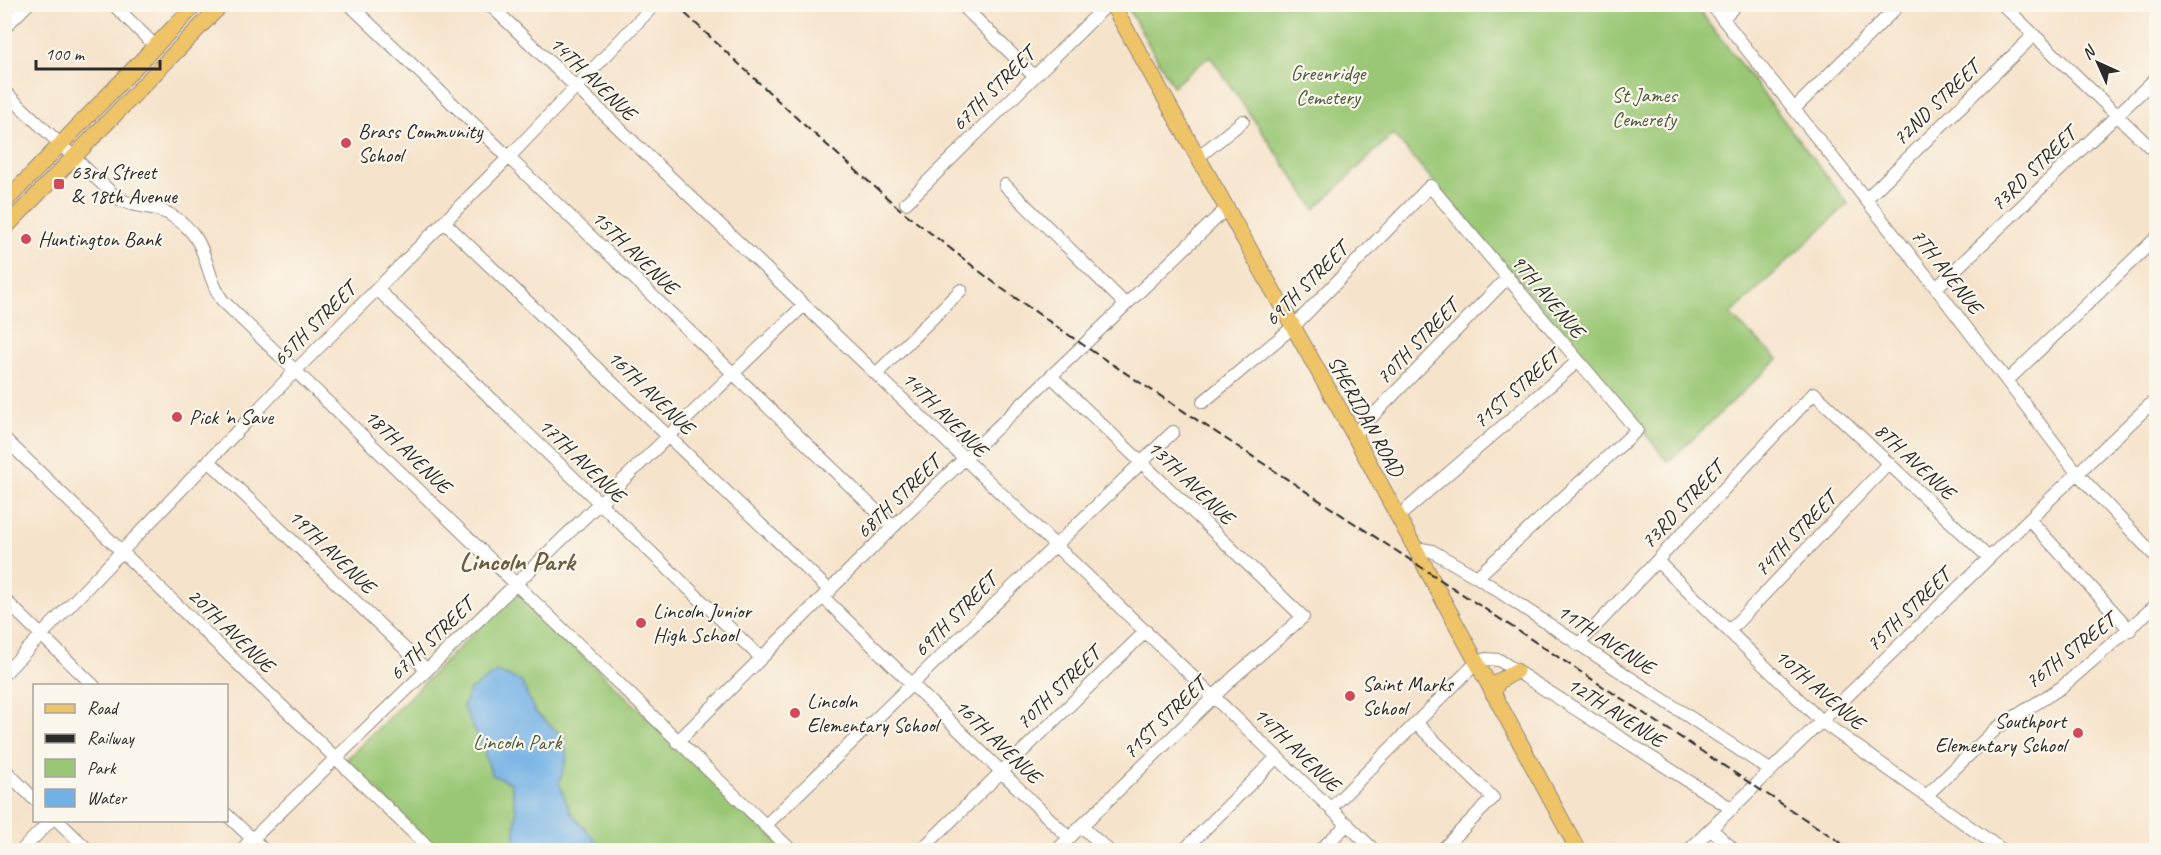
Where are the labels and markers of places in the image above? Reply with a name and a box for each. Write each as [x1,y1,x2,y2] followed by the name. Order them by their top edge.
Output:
[358,118,484,168] place label: Brass Community School
[339,136,353,150] marker: Brass Community School
[71,159,178,209] place label: 63rd Street & 18th Avenue
[52,177,66,191] marker: 63rd Street & 18th Avenue
[38,226,162,252] place label: Huntington Bank
[19,232,33,246] marker: Huntington Bank
[189,404,274,430] place label: Pick 'n Save
[170,410,184,424] marker: Pick 'n Save
[653,598,752,648] place label: Lincoln Junior High School
[634,616,648,630] marker: Lincoln Junior High School
[1362,671,1455,721] place label: Saint Marks School
[807,688,942,738] place label: Lincoln Elementary School
[1343,689,1357,703] marker: Saint Marks School
[788,706,802,720] marker: Lincoln Elementary School
[1935,708,2069,758] place label: Southport Elementary School
[2071,726,2085,740] marker: Southport Elementary School

